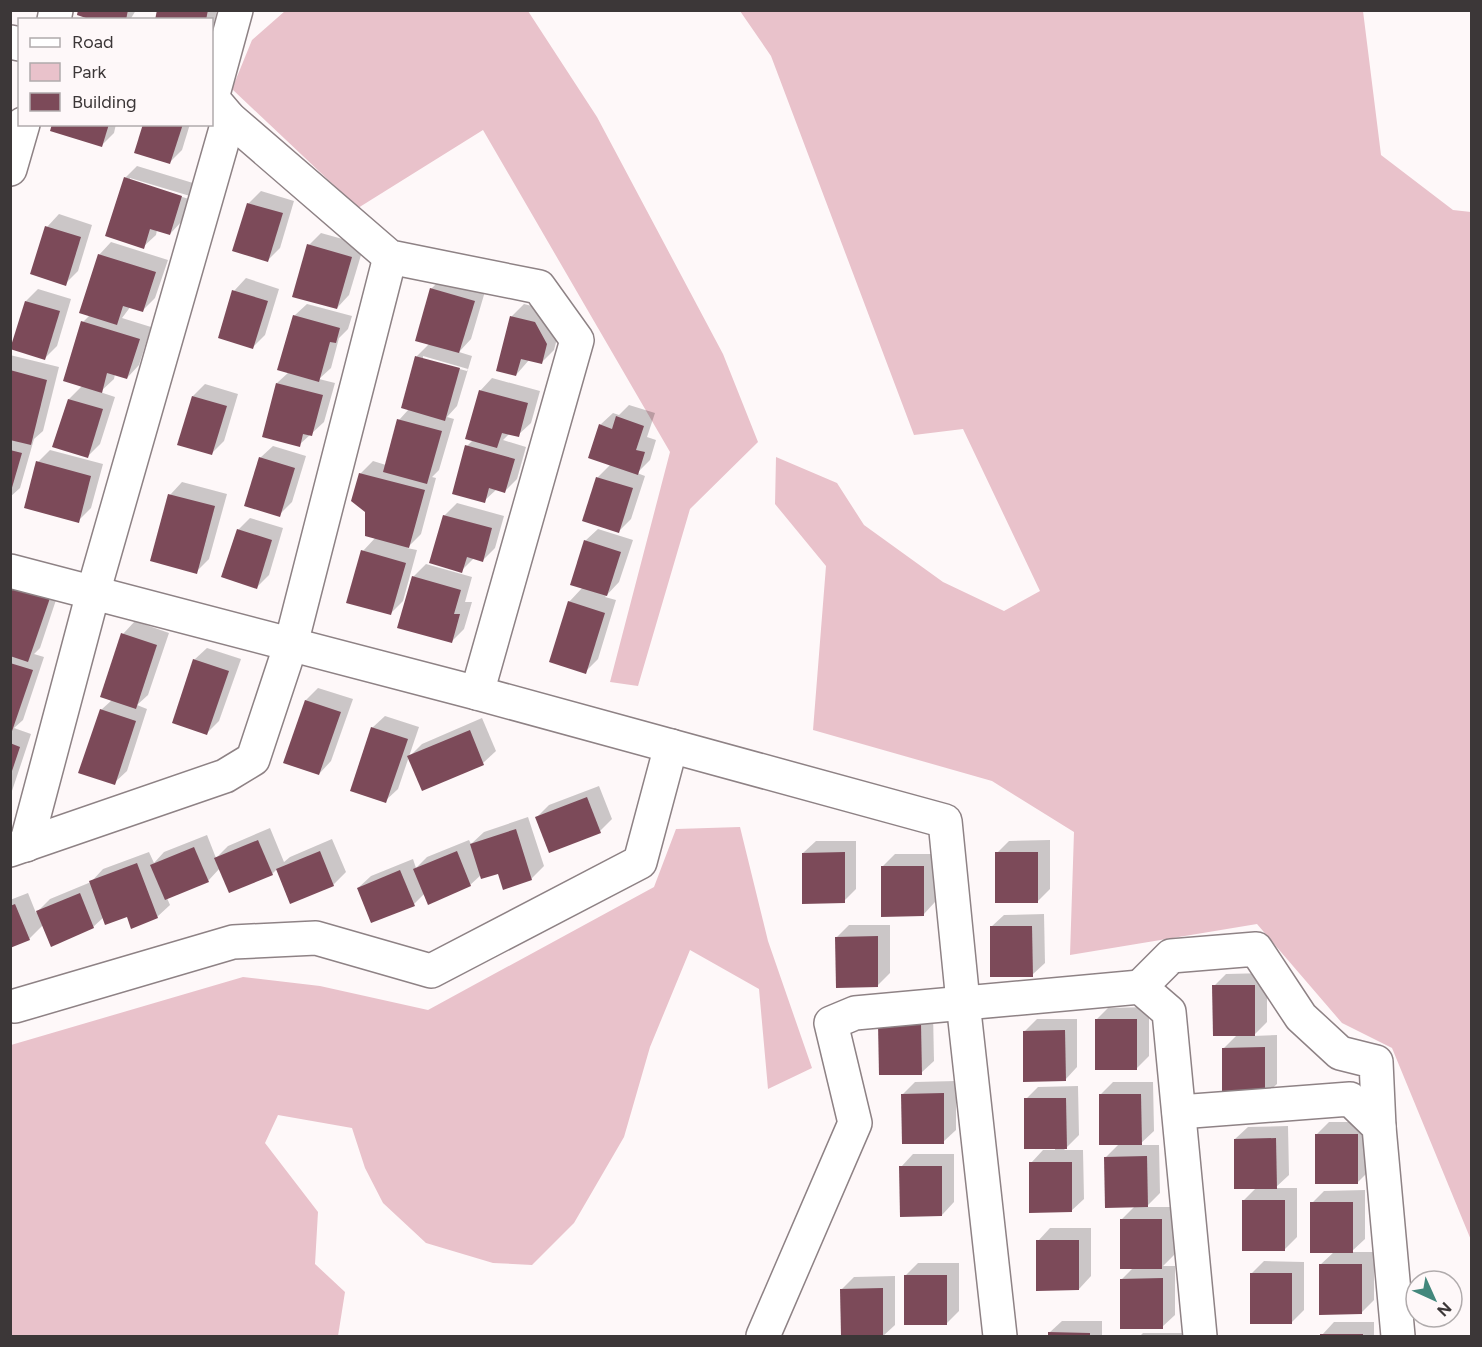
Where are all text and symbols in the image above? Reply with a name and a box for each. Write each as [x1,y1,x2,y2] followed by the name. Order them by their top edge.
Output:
[18,18,213,126] legend
[72,31,113,53] text: Road
[72,61,107,83] text: Park
[72,91,137,113] text: Building
[1404,1269,1464,1329] north arrow
[1433,1298,1455,1320] text: N

